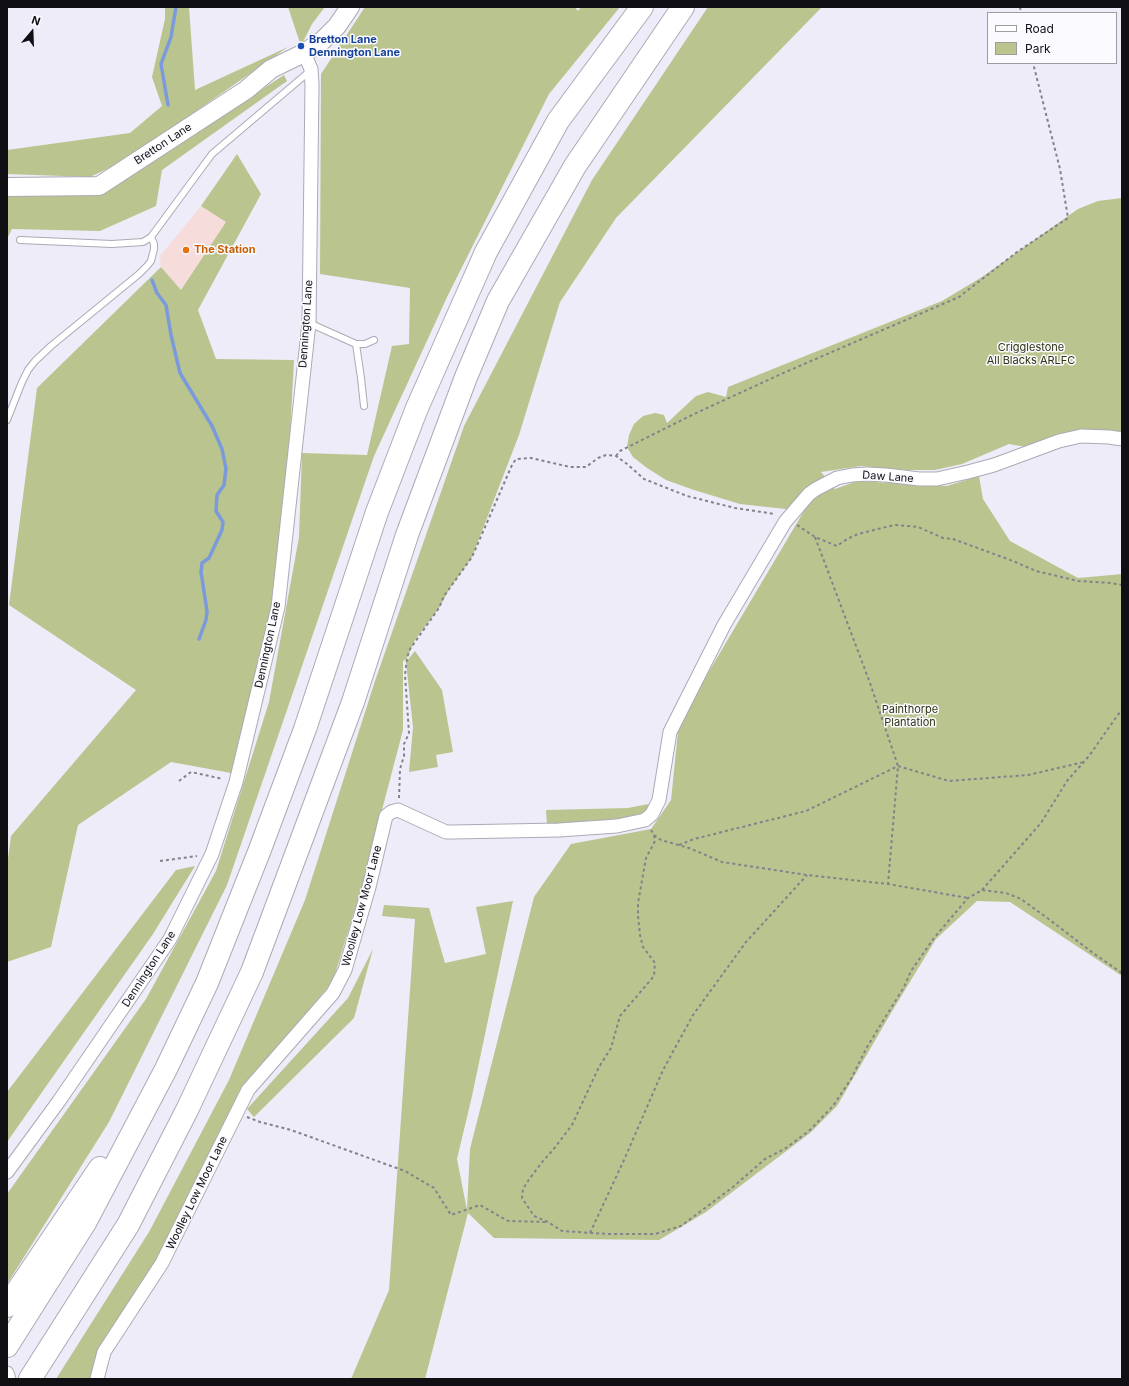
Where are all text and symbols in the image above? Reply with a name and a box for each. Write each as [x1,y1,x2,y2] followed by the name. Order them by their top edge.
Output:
[12,12,52,52] north arrow
[987,12,1117,64] legend
[30,13,42,29] text: N
[1025,21,1054,36] text: Road
[309,33,400,59] place label: Bretton Lane Dennington Lane
[296,41,306,51] marker: Bretton Lane Dennington Lane
[1025,41,1051,56] text: Park
[132,121,194,167] street label: Bretton Lane
[194,243,256,257] place label: The Station
[181,245,191,255] marker: The Station
[296,280,316,368] street label: Dennington Lane
[987,341,1075,367] park label: Crigglestone All Blacks ARLFC
[862,469,914,485] street label: Daw Lane
[252,600,284,690] street label: Dennington Lane
[882,703,938,729] park label: Painthorpe Plantation
[339,844,385,968] street label: Woolley Low Moor Lane
[119,928,179,1010] street label: Dennington Lane
[164,1134,230,1252] street label: Woolley Low Moor Lane

